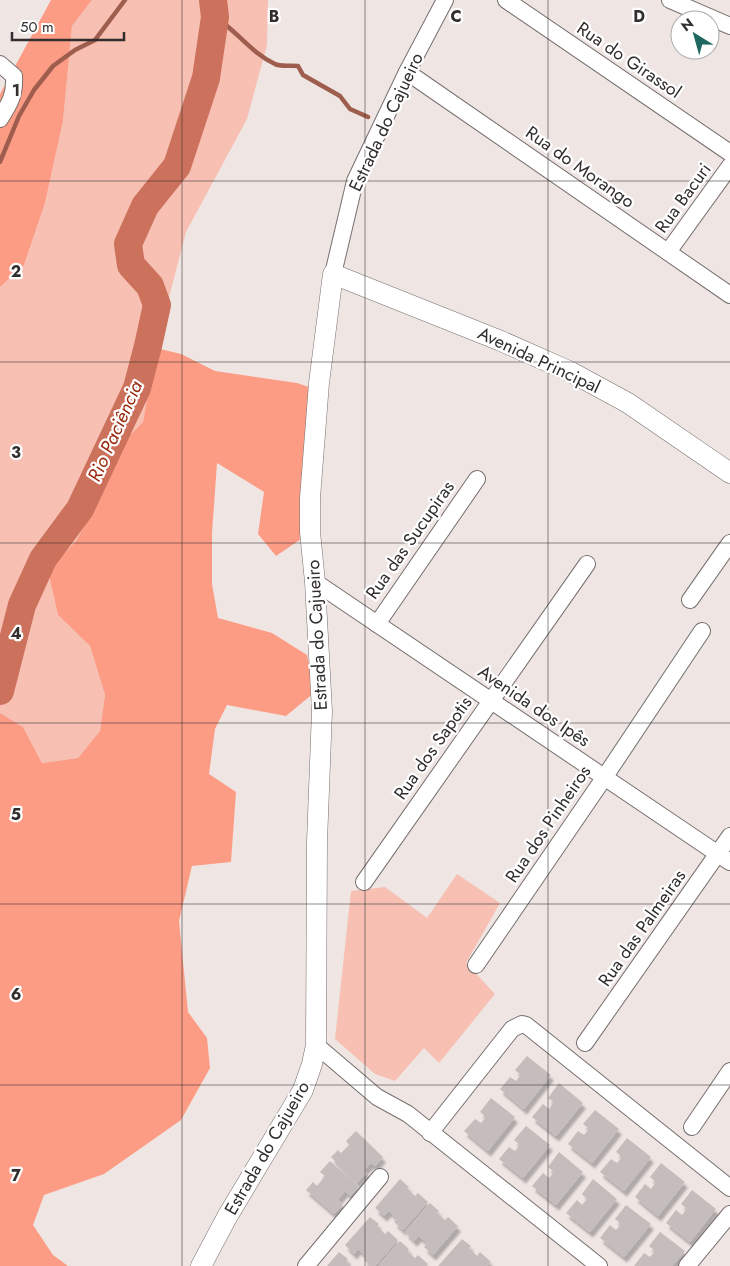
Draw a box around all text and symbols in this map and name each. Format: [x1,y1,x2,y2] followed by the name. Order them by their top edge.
[269,5,279,28] text: B
[450,5,462,28] text: C
[633,5,645,28] text: D
[12,10,125,42] scale bar
[670,10,720,60] north arrow
[677,13,698,36] text: N
[572,15,686,105] street label: Rua do Girassol
[20,16,54,38] text: 50 m
[342,48,430,196] street label: Estrada do Cajueiro
[12,79,20,102] text: 1
[520,120,640,214] street label: Rua do Morango
[649,158,717,238] street label: Rua Bacuri
[11,260,21,283] text: 2
[473,320,605,400] street label: Avenida Principal
[81,376,149,486] water label: Rio Paciência
[11,441,21,464] text: 3
[359,475,461,605] street label: Rua das Sucupiras
[300,559,334,711] street label: Estrada do Cajueiro
[10,622,22,645] text: 4
[473,659,595,753] street label: Avenida dos Ipês
[388,691,478,805] street label: Rua dos Sapotis
[499,760,597,888] street label: Rua dos Pinheiros
[11,803,21,826] text: 5
[592,864,692,992] street label: Rua das Palmeiras
[11,983,21,1006] text: 6
[218,1076,316,1220] street label: Estrada do Cajueiro
[11,1164,21,1187] text: 7

